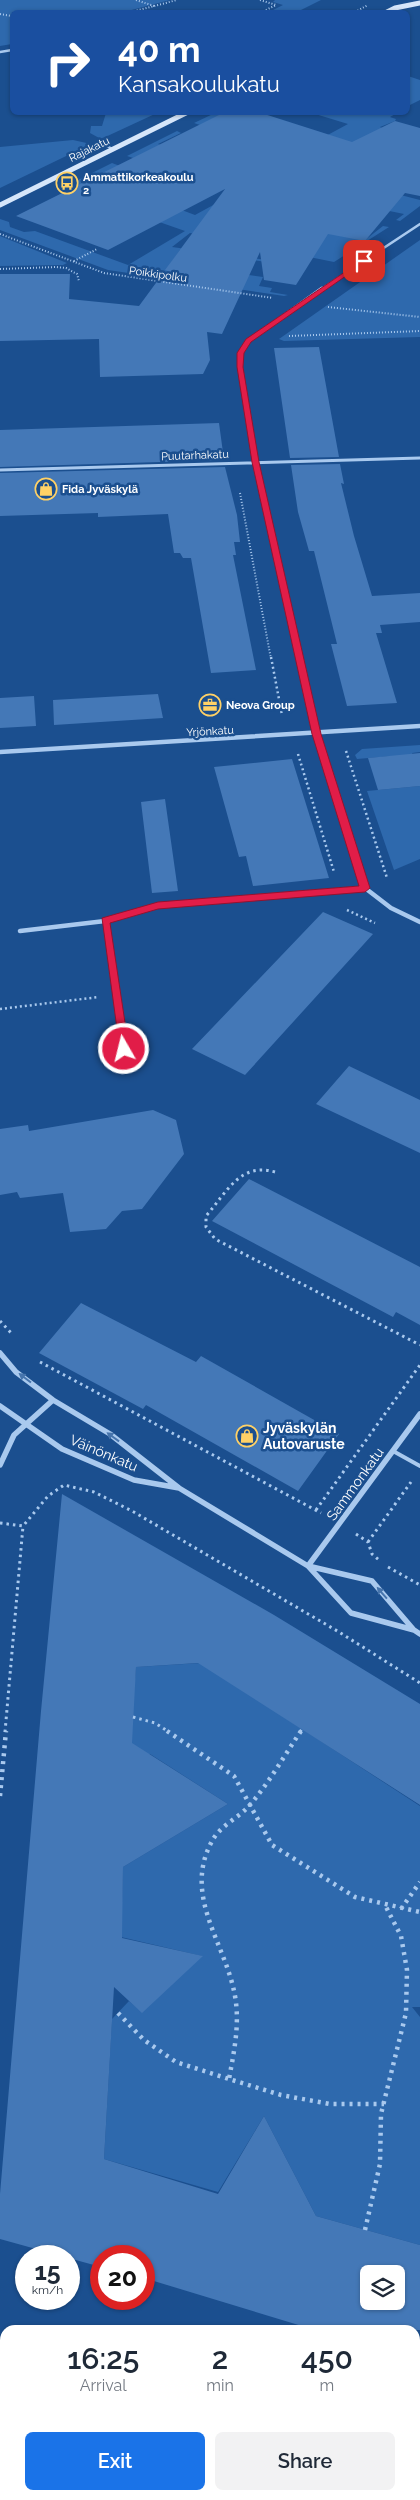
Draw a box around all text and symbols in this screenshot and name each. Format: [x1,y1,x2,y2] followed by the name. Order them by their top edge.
[118,29,200,70] text: 40 m
[35,30,100,95] icon: right
[118,71,280,97] text: Kansakoulukatu
[67,134,112,165] street label: Rajakatu
[55,171,79,195] bus stop icon: Ammattikorkeakoulu 2
[83,171,194,197] place label: Ammattikorkeakoulu 2
[343,240,385,282] pin
[350,247,378,275] icon: arrive
[128,264,188,285] street label: Poikkipolku
[161,448,229,463] street label: Puutarhakatu
[34,477,58,501] shop icon: Fida Jyväskylä
[62,483,138,496] place label: Fida Jyväskylä
[198,693,222,717] office icon: Neova Group
[226,699,295,712] place label: Neova Group
[186,724,234,739] street label: Yrjönkatu
[97,1022,149,1074] position arrow
[18,1373,31,1384] one-way arrow
[263,1420,345,1452] place label: Jyväskylän Autovaruste
[235,1424,259,1448] shop icon: Jyväskylän Autovaruste
[68,1432,140,1474] street label: Väinönkatu
[106,1432,120,1442] one-way arrow
[323,1444,387,1524] street label: Sammonkatu
[376,1588,388,1600] one-way arrow
[90,2245,155,2310] speed limit sign: 20
[34,2256,61,2286] text: 15
[360,2265,405,2310] map controls
[360,2265,405,2310] button: layers
[32,2283,63,2297] text: km/h
[67,2341,139,2376] text: 16:25
[212,2341,228,2376] text: 2
[301,2341,353,2376] text: 450
[80,2376,127,2395] text: Arrival
[206,2376,234,2395] text: min
[320,2376,334,2395] text: m
[25,2432,205,2490] button: Exit
[215,2432,395,2490] button: Share

